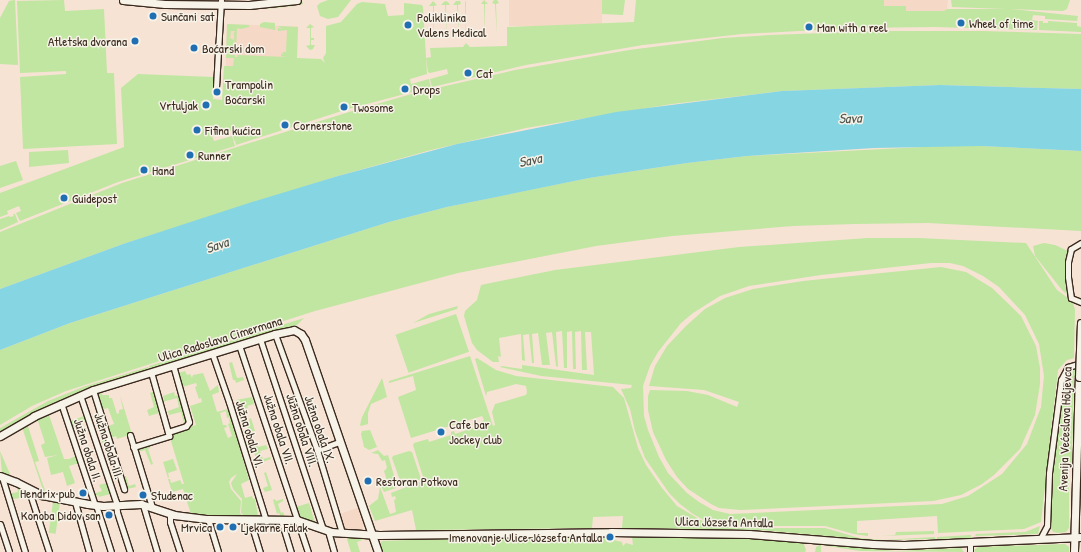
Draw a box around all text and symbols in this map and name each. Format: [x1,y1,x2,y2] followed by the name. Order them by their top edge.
[161,8,215,24] place label: Sunčani sat
[417,10,486,41] place label: Poliklinika Valens Medical
[148,11,158,21] marker: Sunčani sat
[969,15,1034,31] place label: Wheel of time
[956,18,966,28] marker: Wheel of time
[402,19,414,31] marker: Poliklinika Valens Medical
[817,19,887,35] place label: Man with a reel
[804,22,814,32] marker: Man with a reel
[48,33,127,49] place label: Atletska dvorana
[130,36,140,46] marker: Atletska dvorana
[202,40,264,56] place label: Boćarski dom
[189,43,199,53] marker: Boćarski dom
[476,65,493,81] place label: Cat
[463,68,473,78] marker: Cat
[225,77,273,108] place label: Trampolin Boćarski
[413,81,440,97] place label: Drops
[400,84,410,94] marker: Drops
[212,87,222,97] marker: Trampolin Boćarski
[159,97,198,113] place label: Vrtuljak
[352,99,394,115] place label: Twosome
[201,100,211,110] marker: Vrtuljak
[339,102,349,112] marker: Twosome
[838,109,862,127] water label: Sava
[293,117,352,133] place label: Cornerstone
[280,120,290,130] marker: Cornerstone
[205,122,261,138] place label: Fifina kućica
[192,125,202,135] marker: Fifina kućica
[198,147,231,163] place label: Runner
[517,149,543,171] water label: Sava
[185,150,195,160] marker: Runner
[152,162,174,178] place label: Hand
[139,165,149,175] marker: Hand
[72,190,117,206] place label: Guidepost
[59,193,69,203] marker: Guidepost
[203,233,231,257] water label: Sava
[156,313,284,365] street label: Ulica Radoslava Cimermana
[1055,366,1075,492] street label: Avenija Većeslava Holjevca
[283,391,321,469] street label: Južna obala VIII.
[260,392,298,466] street label: Južna obala VII.
[301,393,339,465] street label: Južna obala IX.
[232,398,268,470] street label: Južna obala VI.
[91,411,127,481] street label: Južna obala III.
[70,416,106,484] street label: Južna obala II.
[449,417,502,448] place label: Cafe bar Jockey club
[436,427,446,437] marker: Cafe bar Jockey club
[376,473,458,489] place label: Restoran Potkova
[363,476,373,486] marker: Restoran Potkova
[20,485,75,501] place label: Hendrix pub
[151,487,193,503] place label: Studenac
[78,488,88,498] marker: Hendrix pub
[138,490,148,500] marker: Studenac
[21,507,101,523] place label: Konoba Didov san
[104,510,114,520] marker: Konoba Didov san
[675,513,773,531] street label: Ulica Józsefa Antalla
[181,519,212,535] place label: Mrvica
[241,519,308,535] place label: Ljekarne Falak
[215,522,225,532] marker: Mrvica
[228,522,238,532] marker: Ljekarne Falak
[449,529,602,545] place label: Imenovanje Ulice Józsefa Antalla
[605,532,615,542] marker: Imenovanje Ulice Józsefa Antalla

